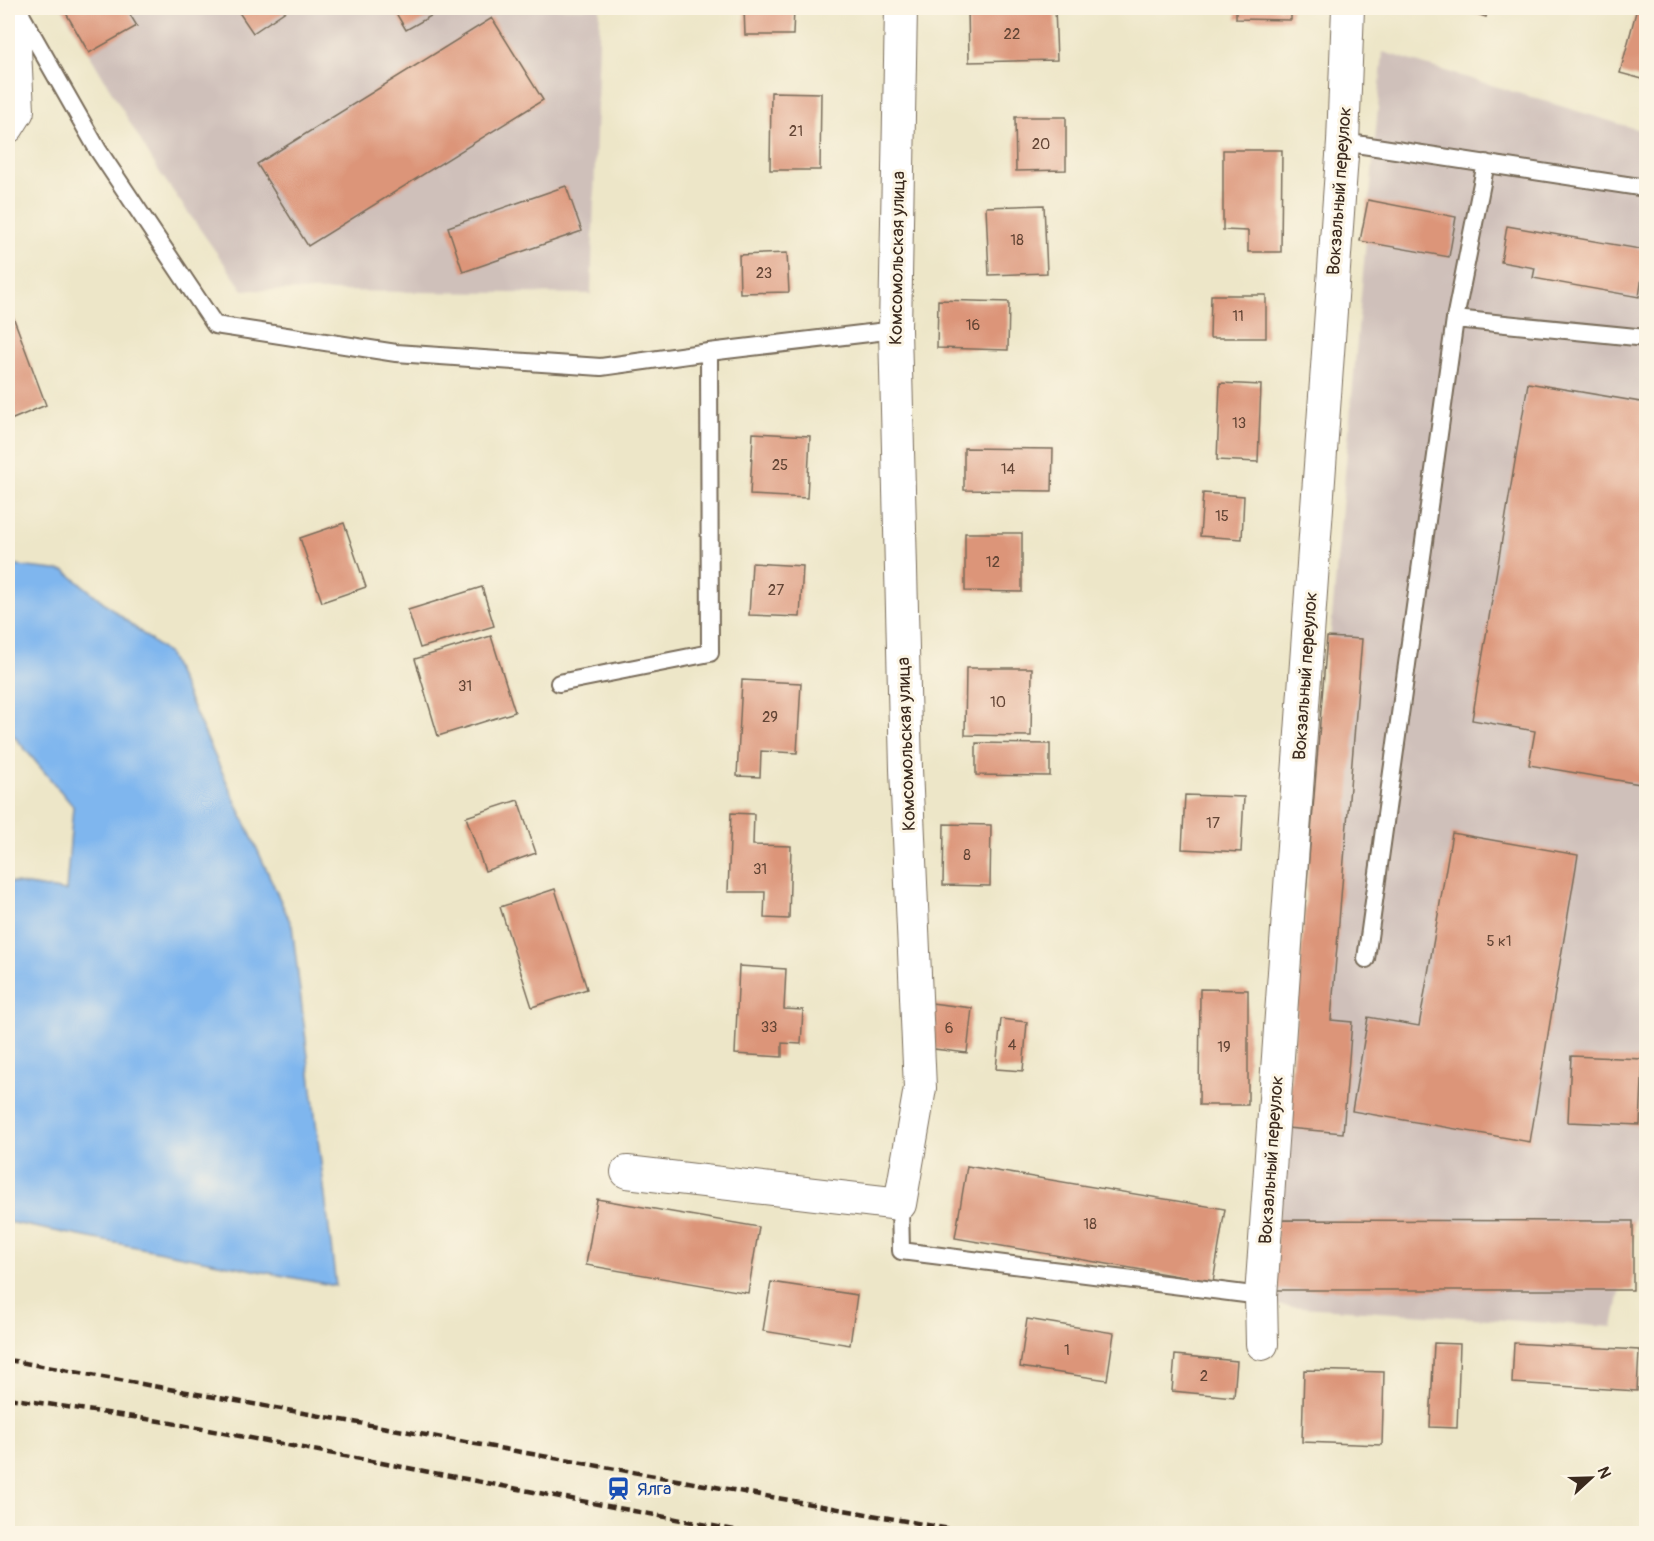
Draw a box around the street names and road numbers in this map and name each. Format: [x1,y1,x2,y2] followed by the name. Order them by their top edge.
[1322,106,1357,276] street label: Вокзальный переулок
[884,171,911,345] street label: Комсомольская улица
[1288,591,1323,761] street label: Вокзальный переулок
[892,657,921,831] street label: Комсомольская улица
[1254,1075,1289,1245] street label: Вокзальный переулок

